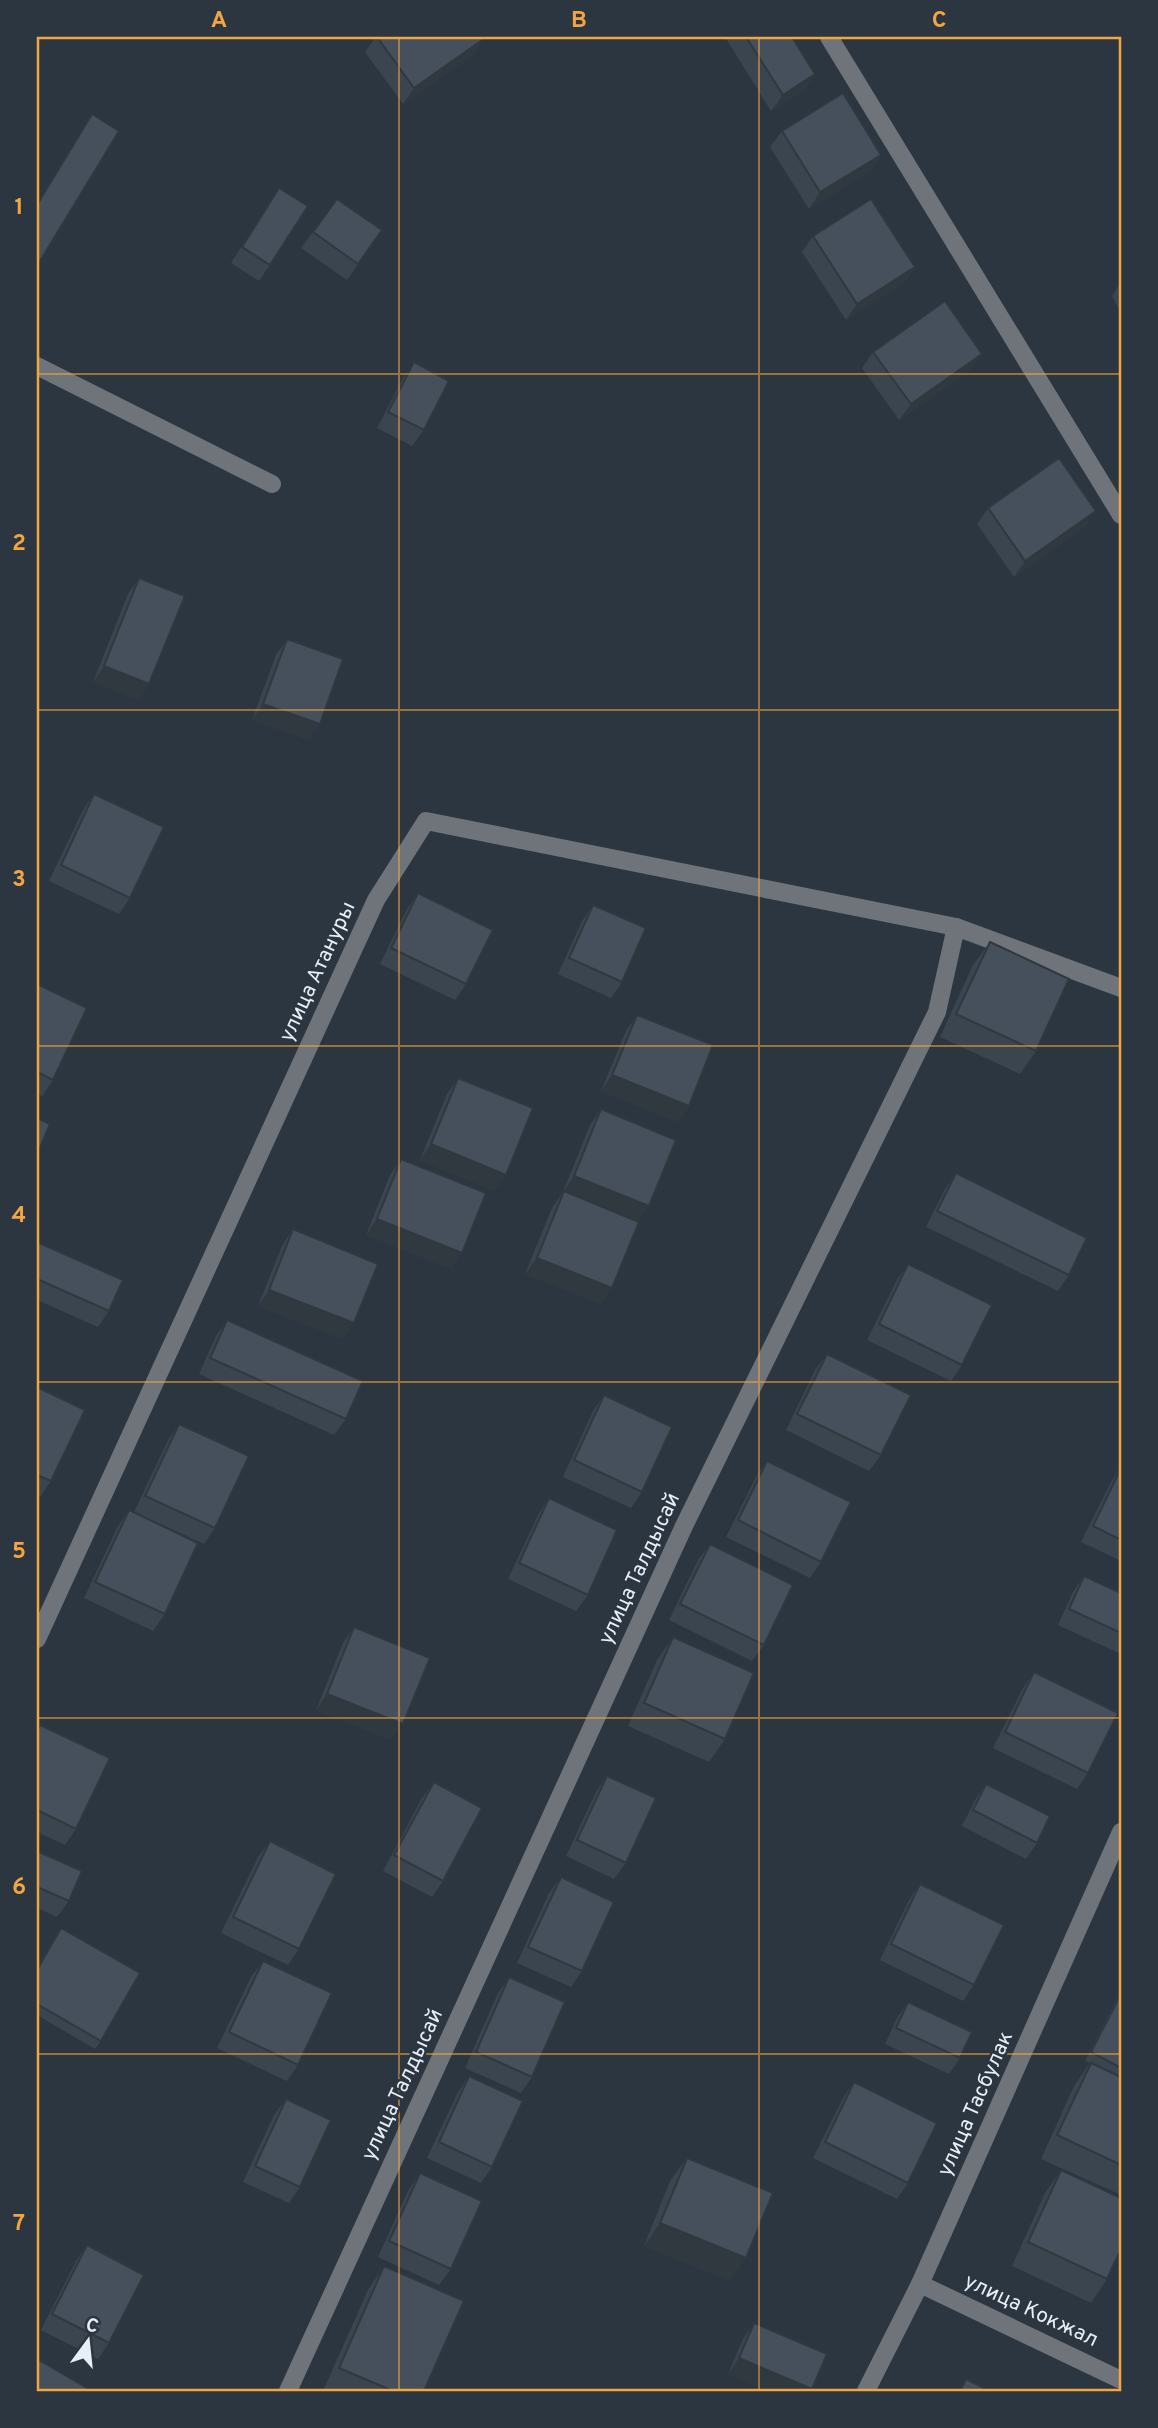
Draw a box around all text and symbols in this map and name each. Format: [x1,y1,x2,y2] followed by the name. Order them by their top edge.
[211,7,227,36] text: A
[571,7,587,36] text: B
[932,7,946,36] text: C
[14,194,24,223] text: 1
[12,530,26,559] text: 2
[12,866,26,895] text: 3
[274,898,362,1046] street label: улица Атануры
[12,1202,26,1231] text: 4
[593,1489,687,1649] street label: улица Талдысай
[12,1538,26,1567] text: 5
[12,1874,26,1903] text: 6
[356,2005,450,2165] street label: улица Талдысай
[932,2027,1020,2181] street label: улица Тасбулак
[13,2210,25,2239] text: 7
[960,2268,1102,2354] street label: улица Кокжал
[52,2306,122,2376] north arrow
[83,2313,101,2340] text: С

